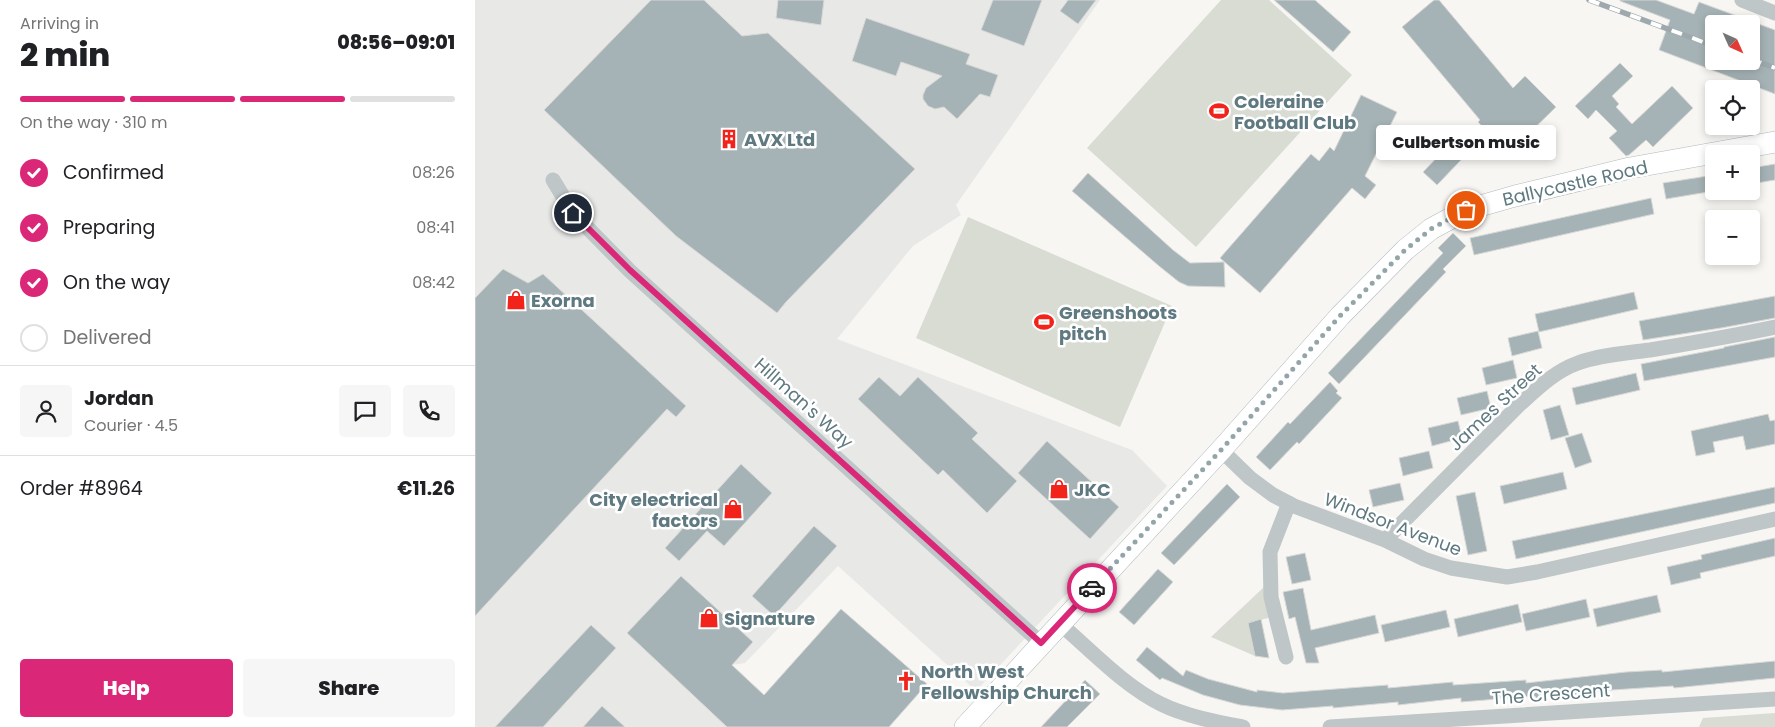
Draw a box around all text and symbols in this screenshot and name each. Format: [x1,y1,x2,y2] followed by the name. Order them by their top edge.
[20,12,99,35] text: Arriving in
[1705,15,1760,70] north arrow
[1705,15,1760,265] map controls
[337,29,455,56] text: 08:56–09:01
[20,32,110,77] text: 2 min
[1705,80,1760,135] button: locate
[1234,89,1356,135] place label: Coleraine Football Club
[1208,100,1230,122] sports icon: Coleraine Football Club
[20,111,168,134] text: On the way · 310 m
[1376,125,1556,160] callout: Culbertson music
[744,127,815,152] place label: AVX Ltd
[718,128,740,150] building icon: AVX Ltd
[1392,131,1540,154] text: Culbertson music
[1705,145,1760,200] button: +
[1500,154,1650,212] street label: Ballycastle Road
[20,159,48,187] icon: check
[63,159,164,186] text: Confirmed
[412,161,455,184] text: 08:26
[1445,189,1487,231] pin
[552,192,594,234] pin
[1452,196,1480,224] icon: bag
[559,199,587,227] icon: home
[1705,210,1760,265] button: −
[20,214,48,242] icon: check
[63,214,155,241] text: Preparing
[416,216,455,239] text: 08:41
[20,269,48,297] icon: check
[63,269,170,296] text: On the way
[412,271,455,294] text: 08:42
[531,288,595,313] place label: Exorna
[505,289,527,311] shop icon: Exorna
[1059,300,1177,346] place label: Greenshoots pitch
[1033,311,1055,333] sports icon: Greenshoots pitch
[63,324,152,351] text: Delivered
[749,352,859,454] street label: Hillman's Way
[1443,358,1547,456] street label: James Street
[20,385,72,437] button: person
[84,385,154,412] text: Jordan
[339,385,391,437] button: chat
[403,385,455,437] button: phone
[84,414,178,437] text: Courier · 4.5
[20,475,143,502] text: Order #8964
[397,475,455,502] text: €11.26
[1074,477,1111,502] place label: JKC
[1048,478,1070,500] shop icon: JKC
[1321,486,1465,562] street label: Windsor Avenue
[589,487,718,533] place label: City electrical factors
[722,498,744,520] shop icon: City electrical factors
[1067,563,1117,613] courier
[1078,574,1106,602] icon: car
[724,606,815,631] place label: Signature
[698,607,720,629] shop icon: Signature
[20,659,233,717] button: Help
[243,659,455,717] button: Share
[921,659,1092,705] place label: North West Fellowship Church
[895,670,917,692] church icon: North West Fellowship Church
[1491,677,1611,711] street label: The Crescent

